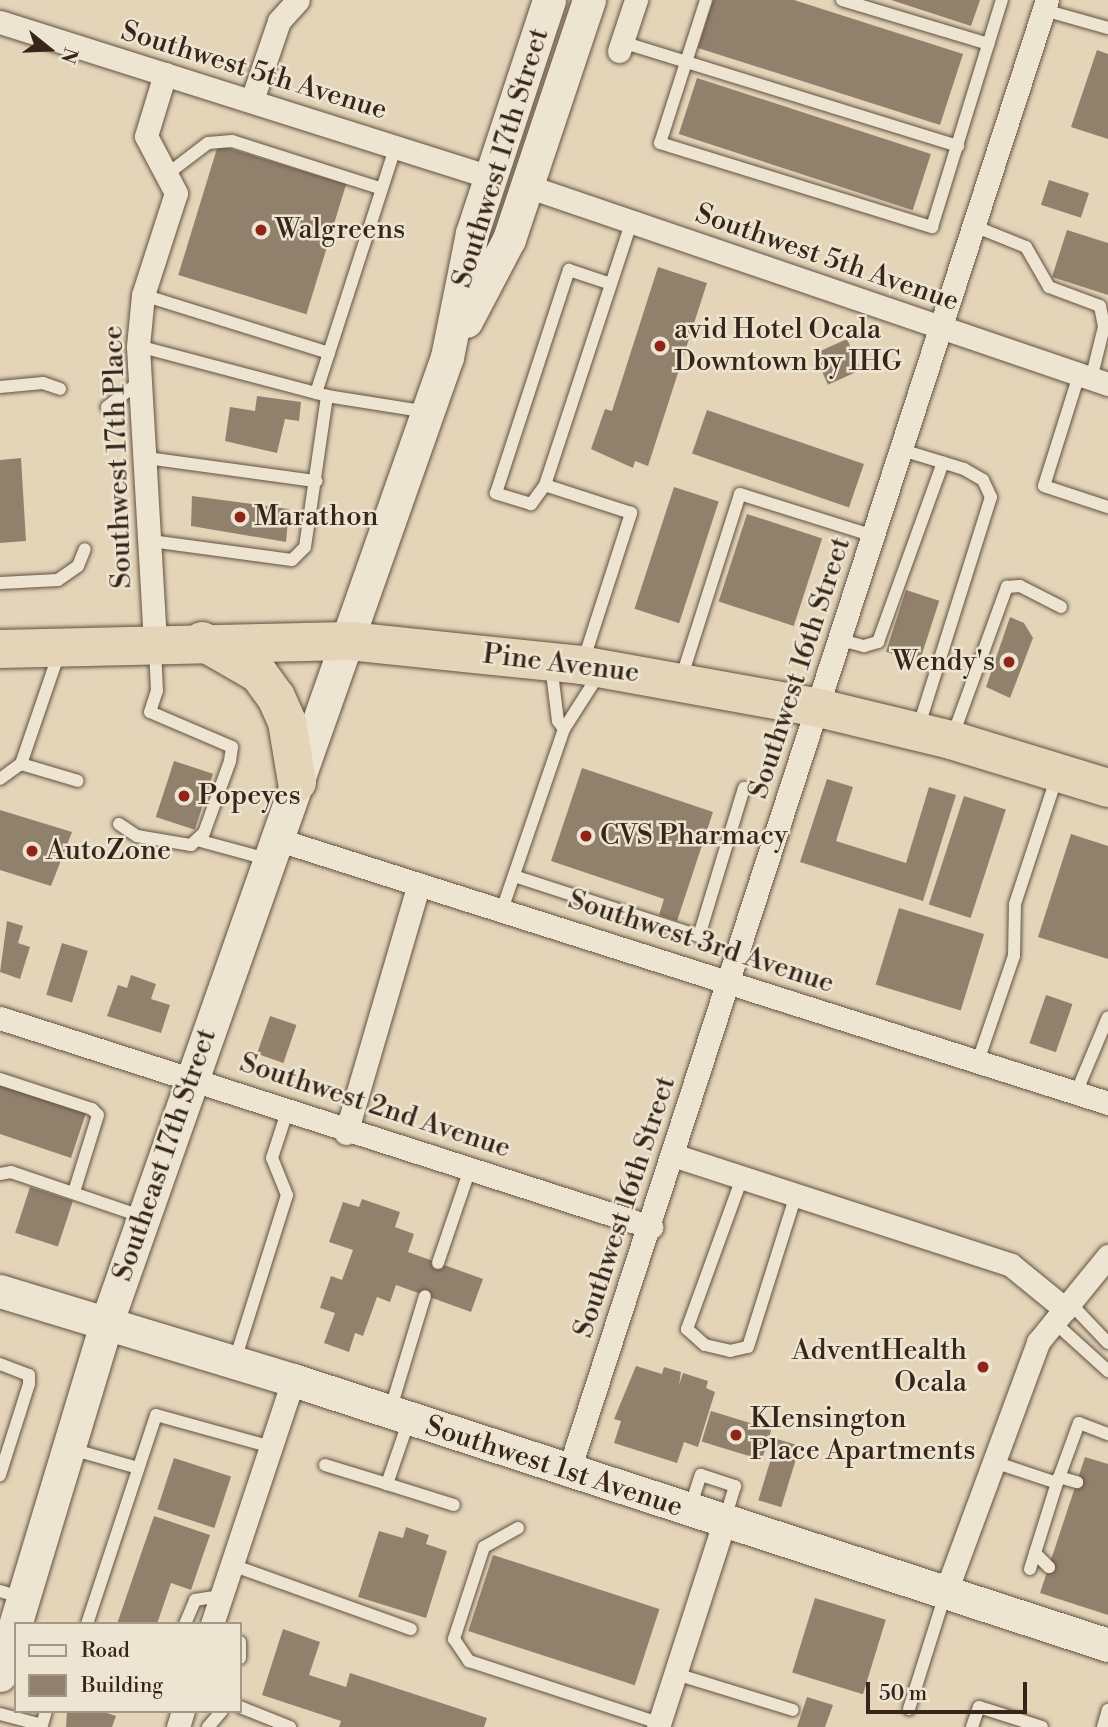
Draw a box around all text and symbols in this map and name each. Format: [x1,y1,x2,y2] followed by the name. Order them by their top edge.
[14,14,84,84] north arrow
[117,15,391,127] street label: Southwest 5th Avenue
[446,24,556,292] street label: Southwest 17th Street
[55,45,83,66] text: N
[691,197,963,319] street label: Southwest 5th Avenue
[275,213,405,247] place label: Walgreens
[253,222,269,238] marker: Walgreens
[674,313,902,379] place label: avid Hotel Ocala Downtown by IHG
[97,325,139,589] street label: Southwest 17th Place
[652,338,668,354] marker: avid Hotel Ocala Downtown by IHG
[254,500,378,534] place label: Marathon
[232,509,248,525] marker: Marathon
[742,533,858,803] street label: Southwest 16th Street
[481,638,641,690] street label: Pine Avenue
[892,645,995,679] place label: Wendy's
[1001,654,1017,670] marker: Wendy's
[198,779,301,813] place label: Popeyes
[176,788,192,804] marker: Popeyes
[600,819,788,853] place label: CVS Pharmacy
[578,828,594,844] marker: CVS Pharmacy
[46,834,171,868] place label: AutoZone
[24,843,40,859] marker: AutoZone
[564,883,838,1001] street label: Southwest 3rd Avenue
[106,1024,224,1286] street label: Southeast 17th Street
[235,1046,515,1166] street label: Southwest 2nd Avenue
[567,1072,683,1342] street label: Southwest 16th Street
[792,1334,967,1400] place label: AdventHealth Ocala
[973,1357,993,1377] marker: AdventHealth Ocala
[750,1402,976,1468] place label: KIensington Place Apartments
[421,1410,687,1524] street label: Southwest 1st Avenue
[728,1427,744,1443] marker: KIensington Place Apartments
[14,1622,242,1713] legend
[81,1638,130,1664] text: Road
[870,1668,1031,1712] scale bar
[81,1673,163,1699] text: Building
[879,1681,927,1707] text: 50 m

